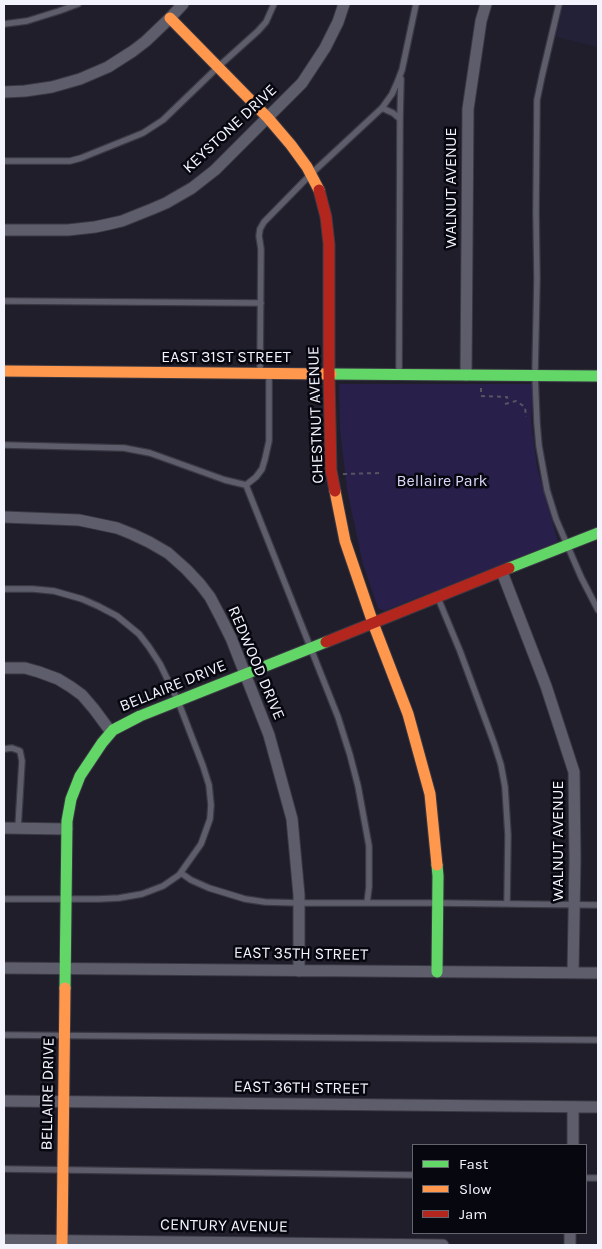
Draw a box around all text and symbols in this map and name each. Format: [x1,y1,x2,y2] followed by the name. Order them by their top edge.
[179,81,281,177] street label: KEYSTONE DRIVE
[441,128,461,248] street label: WALNUT AVENUE
[304,346,328,484] street label: CHESTNUT AVENUE
[161,347,291,367] street label: EAST 31ST STREET
[397,471,487,491] park label: Bellaire Park
[223,603,289,723] street label: REDWOOD DRIVE
[117,656,229,716] street label: BELLAIRE DRIVE
[548,781,568,901] street label: WALNUT AVENUE
[234,943,368,965] street label: EAST 35TH STREET
[37,1037,59,1151] street label: BELLAIRE DRIVE
[234,1077,368,1099] street label: EAST 36TH STREET
[412,1144,587,1234] legend
[459,1155,488,1173] text: Fast
[459,1180,491,1198] text: Slow
[459,1205,487,1223] text: Jam
[160,1215,288,1237] street label: CENTURY AVENUE

